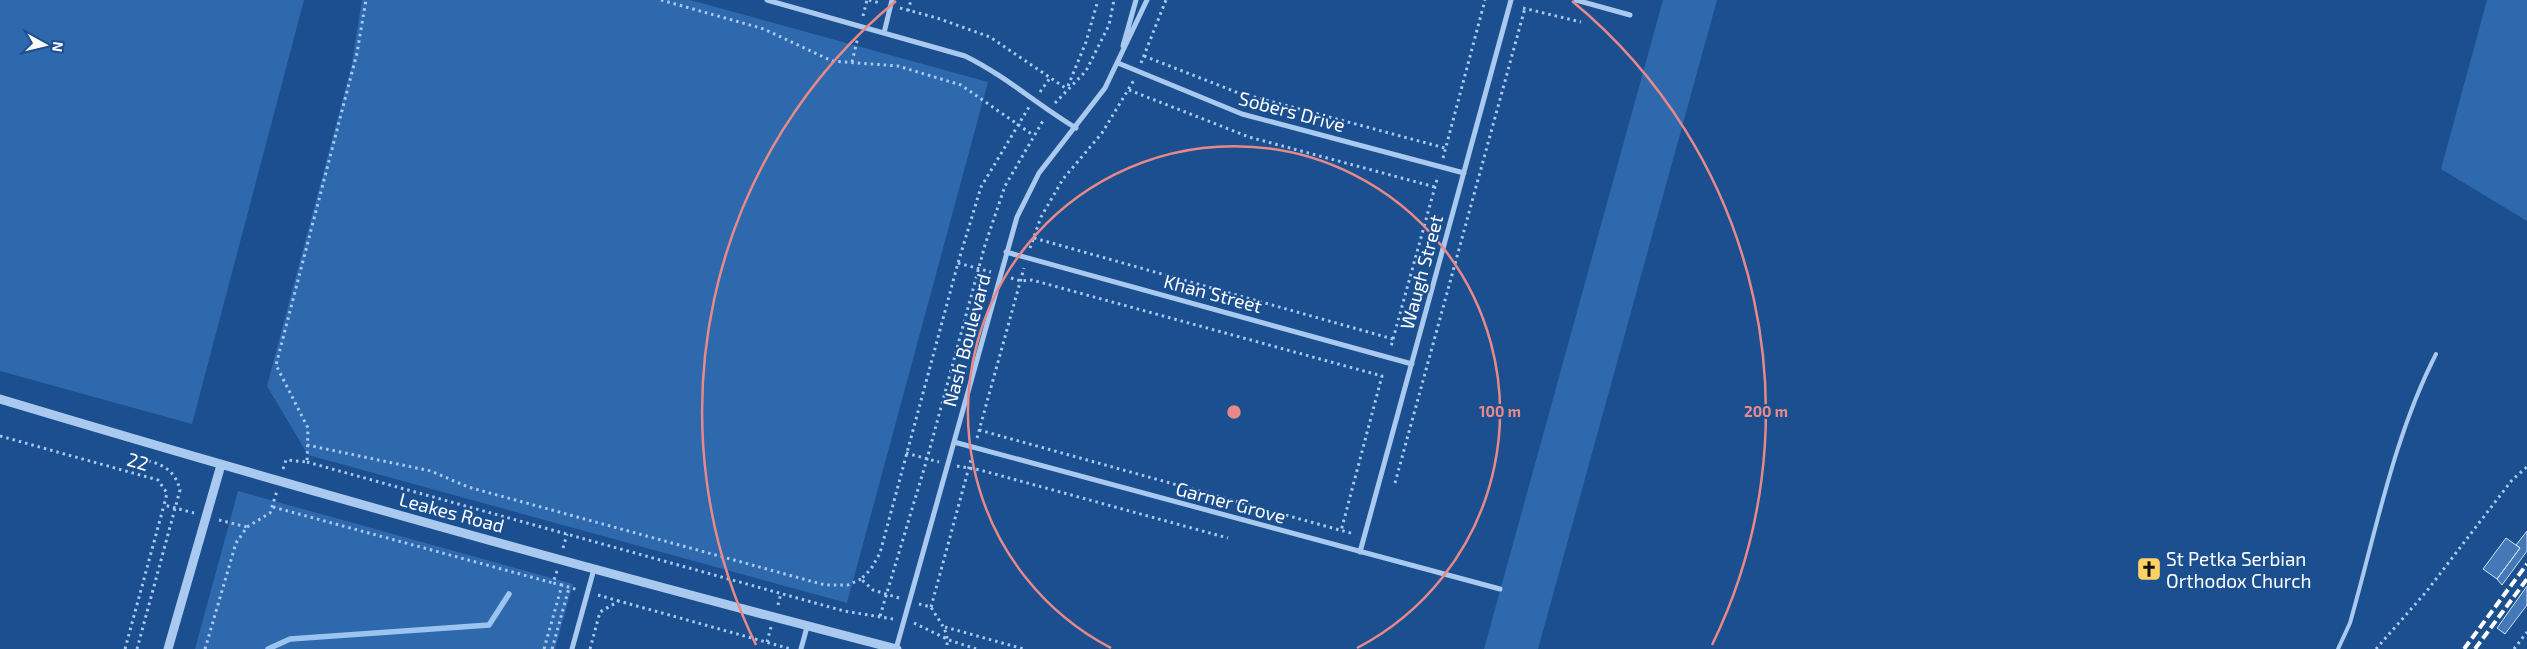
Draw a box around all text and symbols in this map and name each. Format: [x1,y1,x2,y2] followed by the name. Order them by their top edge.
[20,20,70,70] north arrow
[49,41,67,53] text: N
[1236,86,1348,136] street label: Sobers Drive
[1395,212,1447,332] street label: Waugh Street
[1161,269,1265,317] street label: Khan Street
[937,271,995,409] street label: Nash Boulevard
[1479,402,1521,420] text: 100 m
[1744,402,1788,420] text: 200 m
[1225,403,1243,421] centre of rings
[125,447,151,475] street label: 22
[1174,476,1288,528] street label: Garner Grove
[397,487,507,537] street label: Leakes Road
[2166,547,2312,592] place label: St Petka Serbian Orthodox Church
[2136,556,2162,582] church icon: St Petka Serbian Orthodox Church

